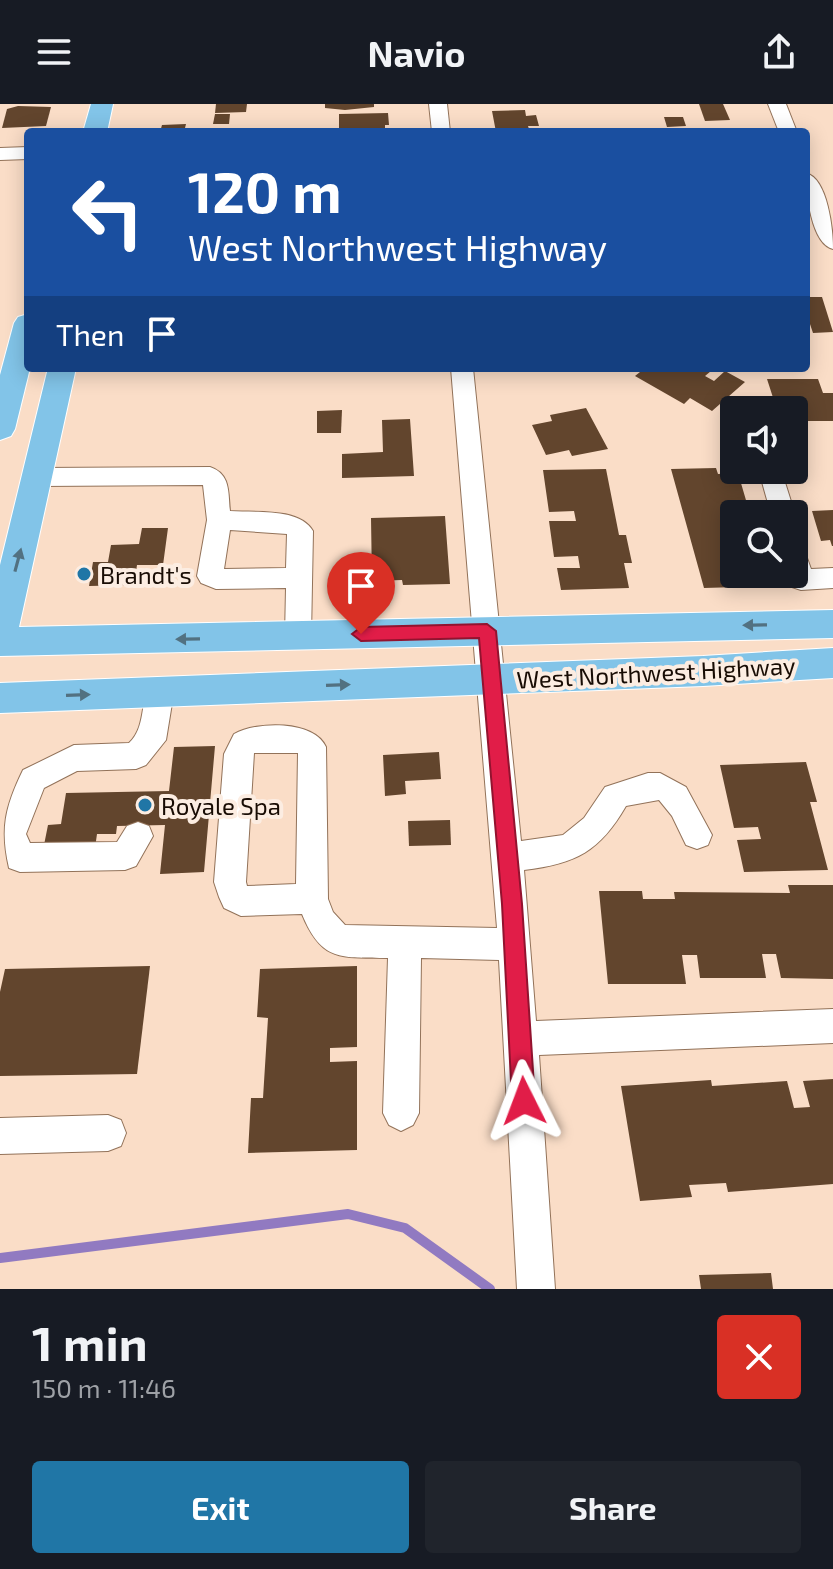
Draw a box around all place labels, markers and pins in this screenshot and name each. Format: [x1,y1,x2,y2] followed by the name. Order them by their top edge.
[327,552,395,634] pin
[100,560,192,589] place label: Brandt's
[75,565,93,583] marker: Brandt's
[161,791,281,820] place label: Royale Spa
[136,796,154,814] marker: Royale Spa

